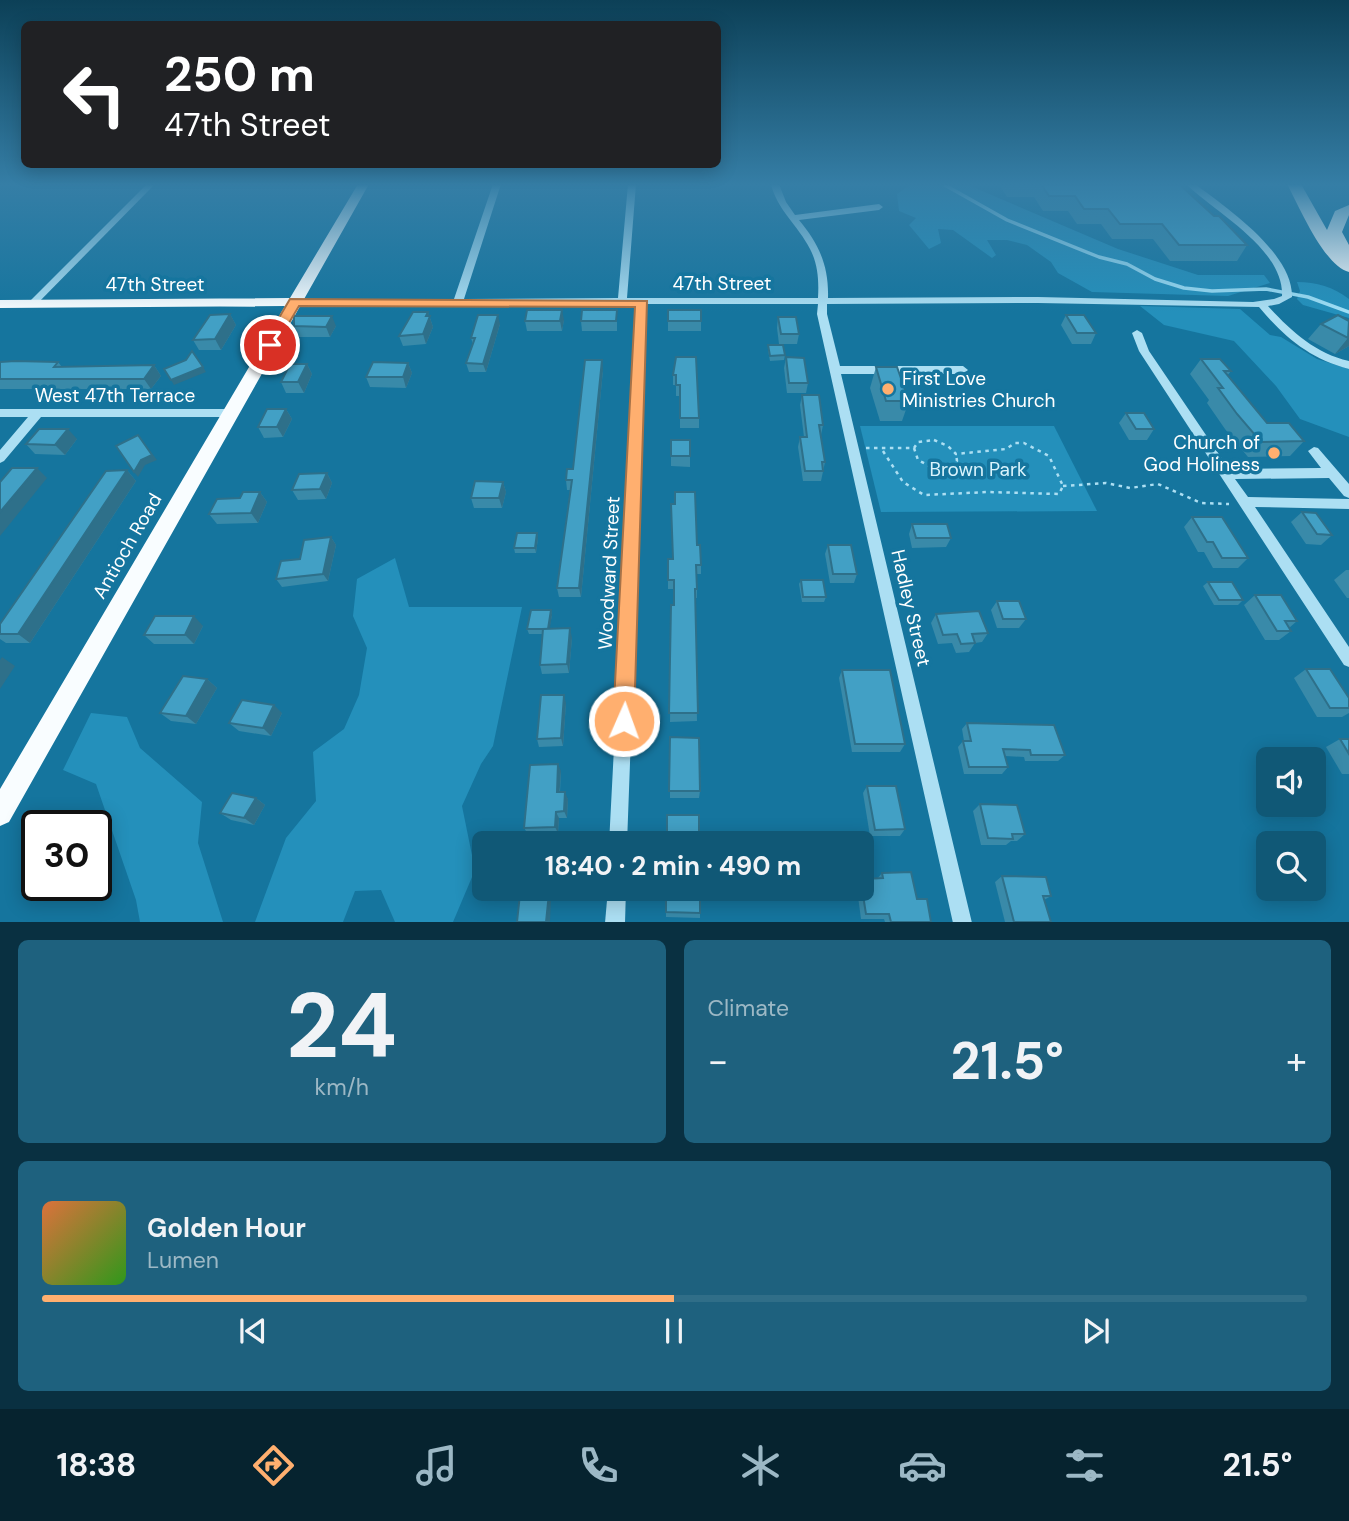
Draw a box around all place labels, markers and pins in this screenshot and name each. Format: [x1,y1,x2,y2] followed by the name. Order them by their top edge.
[240,315,300,375] pin
[902,366,1055,413] place label: First Love Ministries Church
[880,381,896,397] marker: First Love Ministries Church
[1144,430,1260,477] place label: Church of God Holiness
[1266,445,1282,461] marker: Church of God Holiness

